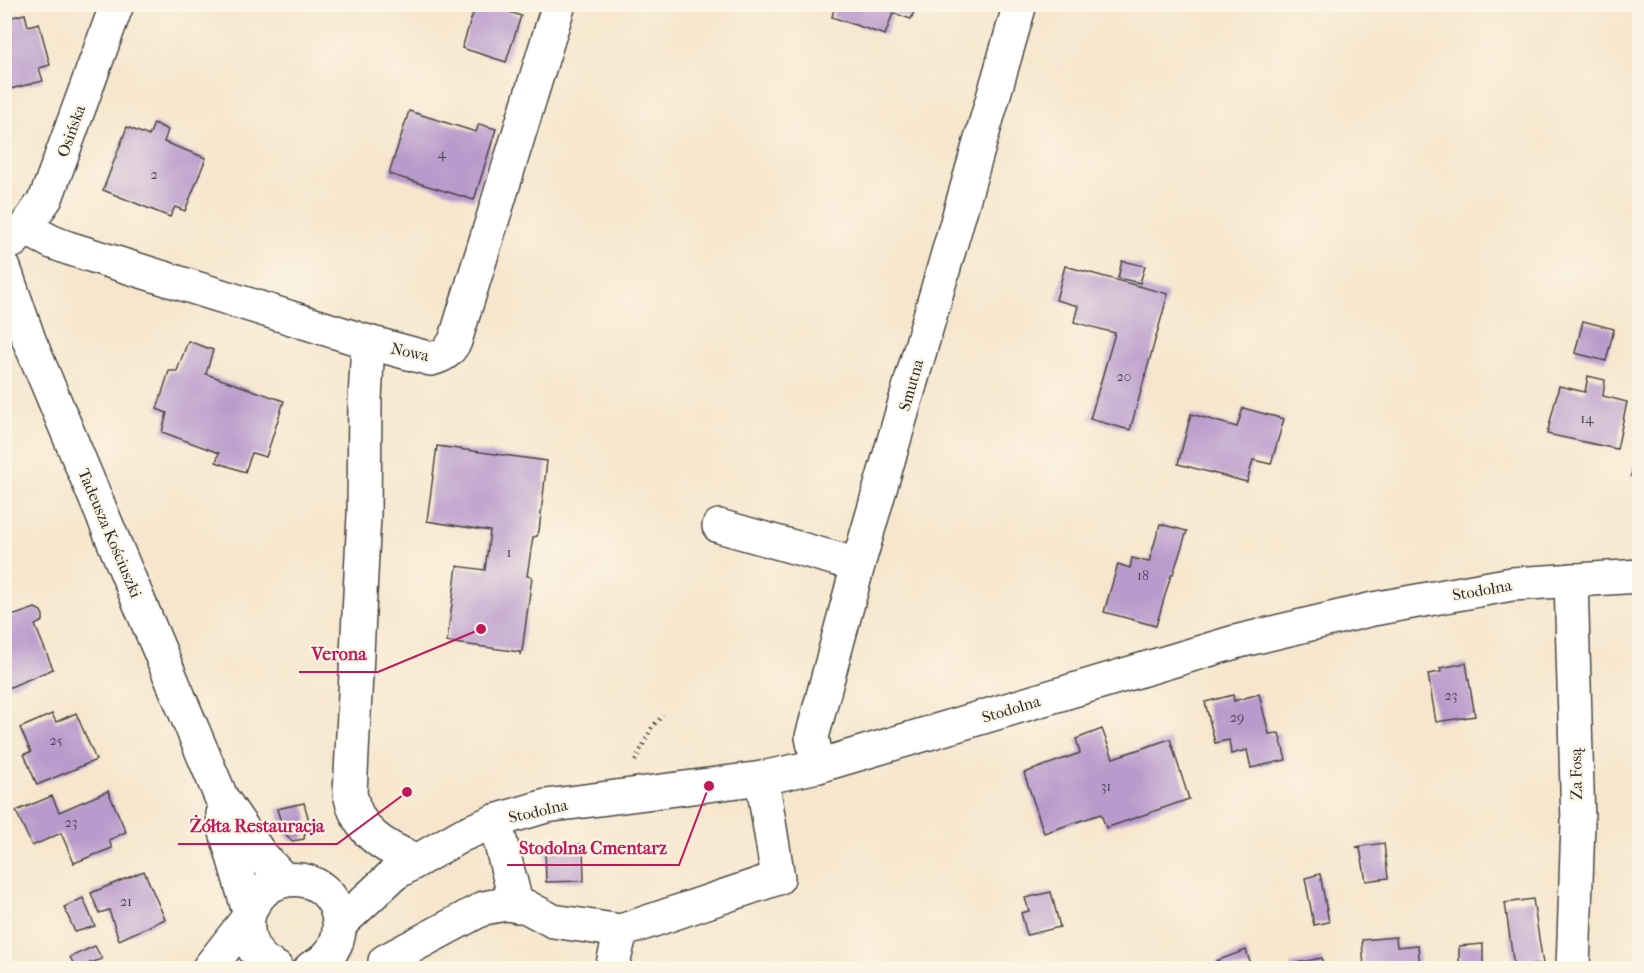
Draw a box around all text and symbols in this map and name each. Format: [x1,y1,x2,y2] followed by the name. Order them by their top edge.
[53,102,89,160] street label: Osińska
[438,145,447,162] house number: 4
[150,166,158,183] house number: 2
[389,339,432,365] street label: Nowa
[895,356,928,413] street label: Smutna
[1117,368,1131,385] house number: 20
[1580,410,1594,427] house number: 14
[74,466,146,601] street label: Tadeusza Kościuszki
[507,544,512,561] house number: 1
[1137,567,1149,584] house number: 18
[1451,575,1514,605] street label: Stodolna
[299,636,378,672] callout: Verona
[311,644,367,665] text: Verona
[1445,687,1457,704] house number: 23
[980,691,1043,727] street label: Stodolna
[1230,709,1244,726] house number: 29
[49,732,63,749] house number: 25
[1566,747,1586,800] street label: Za Fosą
[1101,778,1111,795] house number: 31
[507,795,570,827] street label: Stodolna
[178,808,337,844] callout: Żółta Restauracja
[65,814,77,831] house number: 23
[190,814,325,837] text: Żółta Restauracja
[507,829,679,865] callout: Stodolna Cmentarz
[519,838,667,859] text: Stodolna Cmentarz
[120,893,132,910] house number: 21

